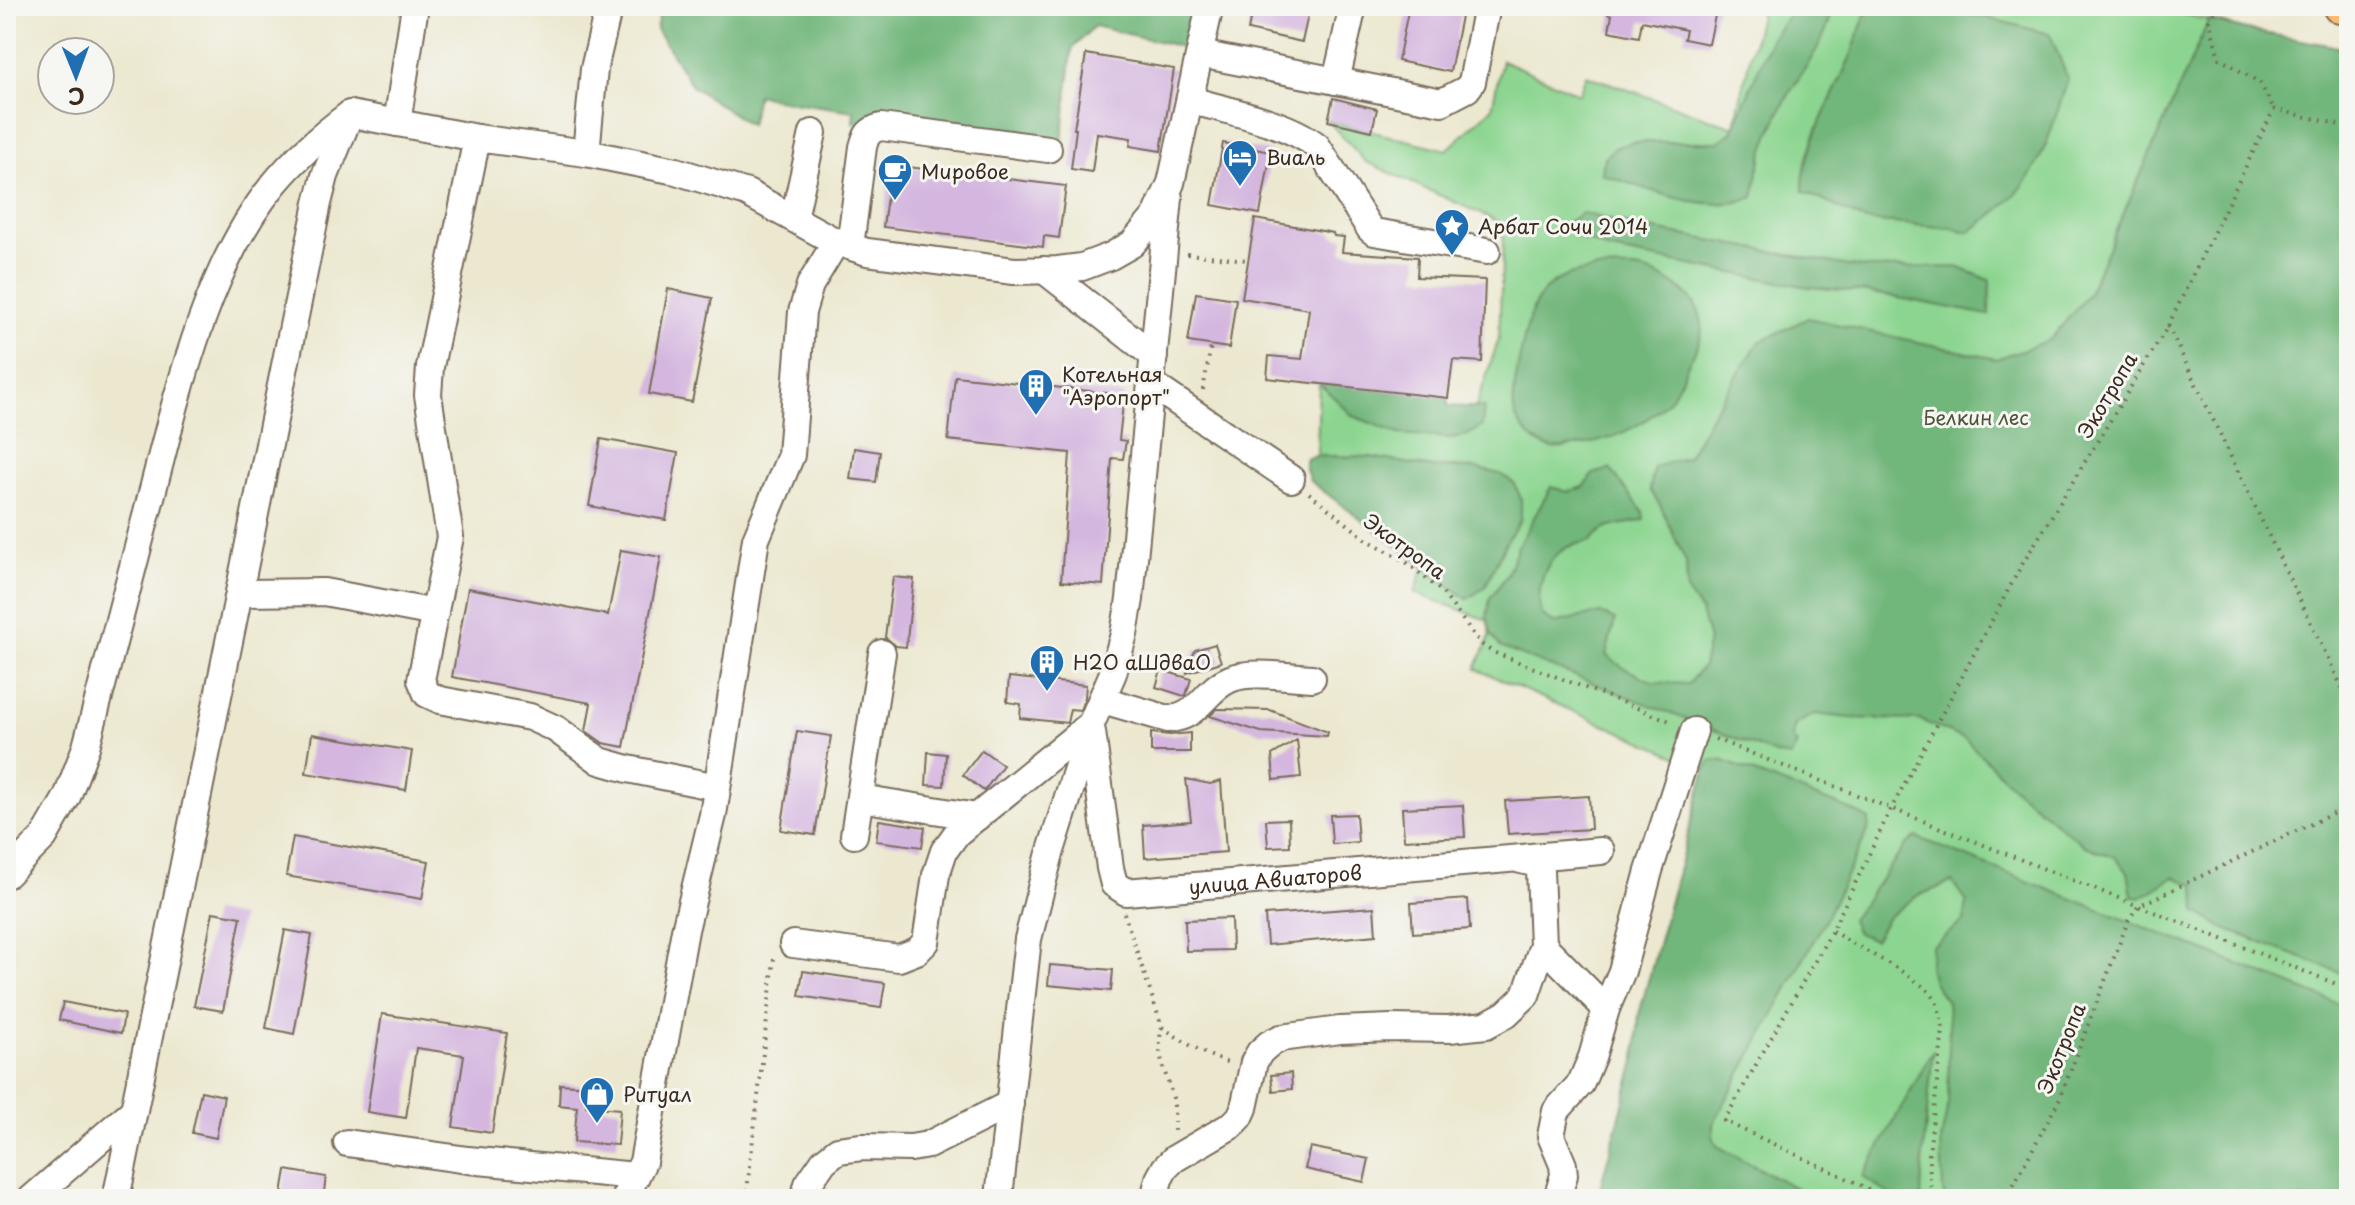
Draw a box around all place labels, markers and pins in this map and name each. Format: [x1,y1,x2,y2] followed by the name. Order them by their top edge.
[1221,138,1259,188] hotel icon: Виаль
[1266,142,1325,172] place label: Виаль
[876,152,914,202] cafe icon: Мировое
[921,156,1009,186] place label: Мировое
[1433,207,1471,257] place icon: Арбат Сочи 2014
[1478,211,1648,241] place label: Арбат Сочи 2014
[1062,359,1170,412] place label: Котельная "Аэропорт"
[1017,367,1055,417] building icon: Котельная "Аэропорт"
[1028,643,1066,693] building icon: H2O аШдваО
[1073,647,1211,677] place label: H2O аШдваО
[578,1075,616,1125] shop icon: Ритуал
[623,1079,692,1109] place label: Ритуал

